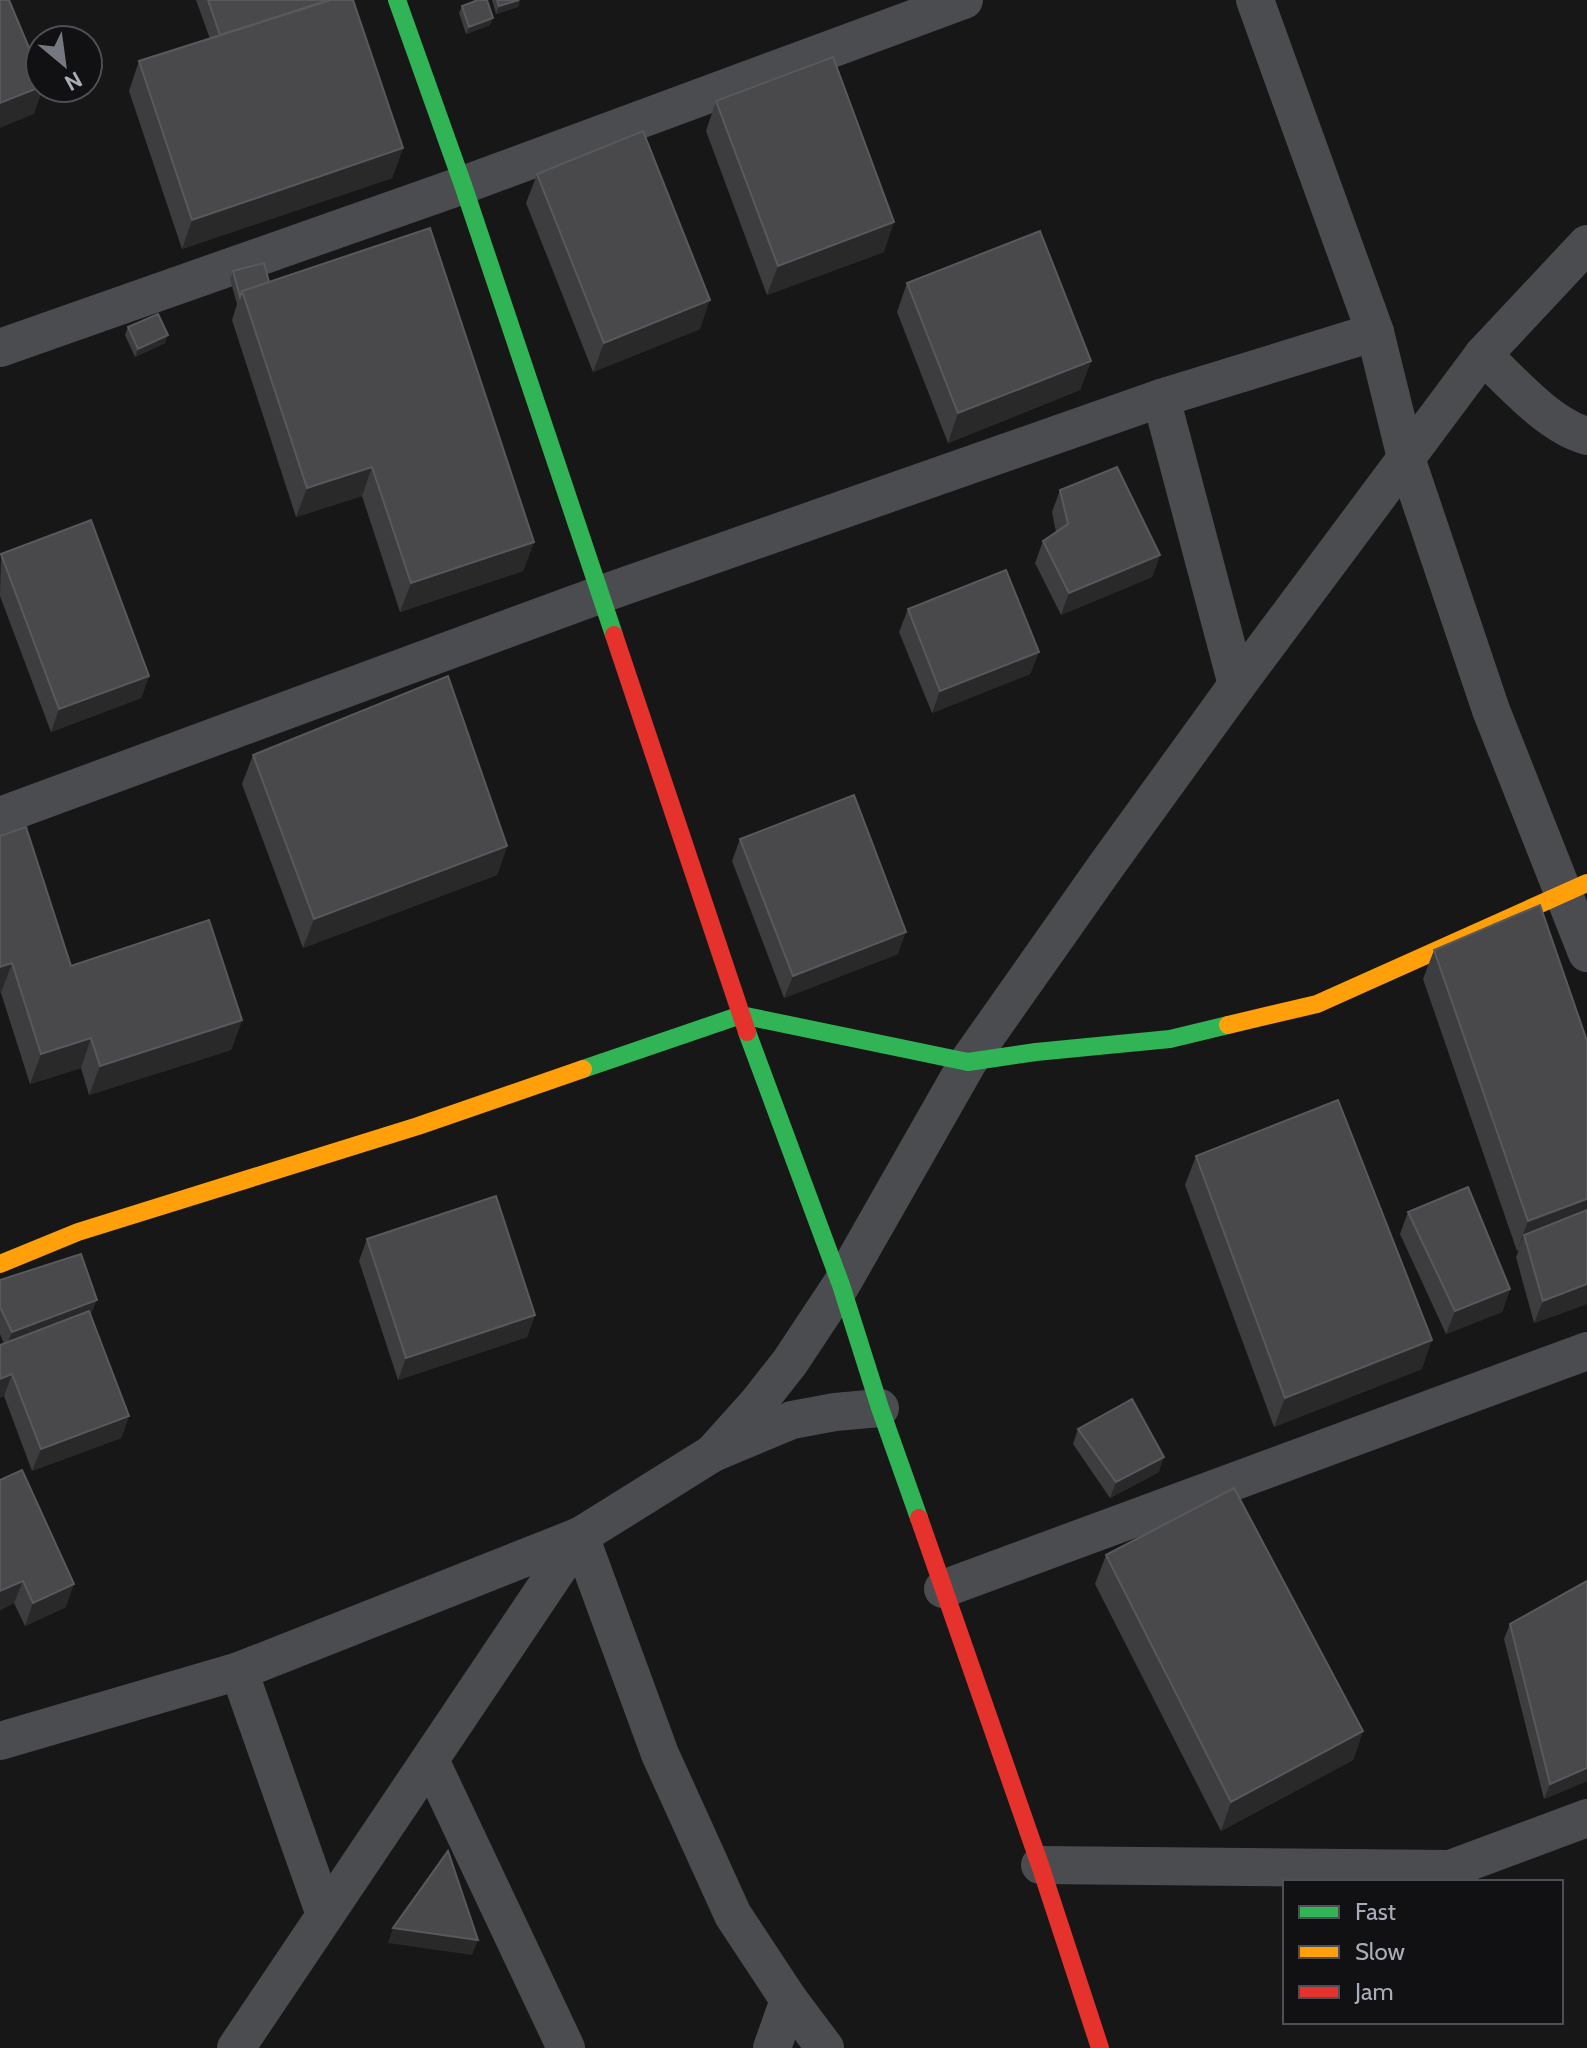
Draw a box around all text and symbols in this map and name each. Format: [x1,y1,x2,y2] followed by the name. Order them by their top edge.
[24,24,104,104] north arrow
[60,65,87,97] text: N
[1283,1880,1563,2024] legend
[1355,1897,1396,1926] text: Fast
[1355,1937,1405,1966] text: Slow
[1354,1977,1393,2006] text: Jam

